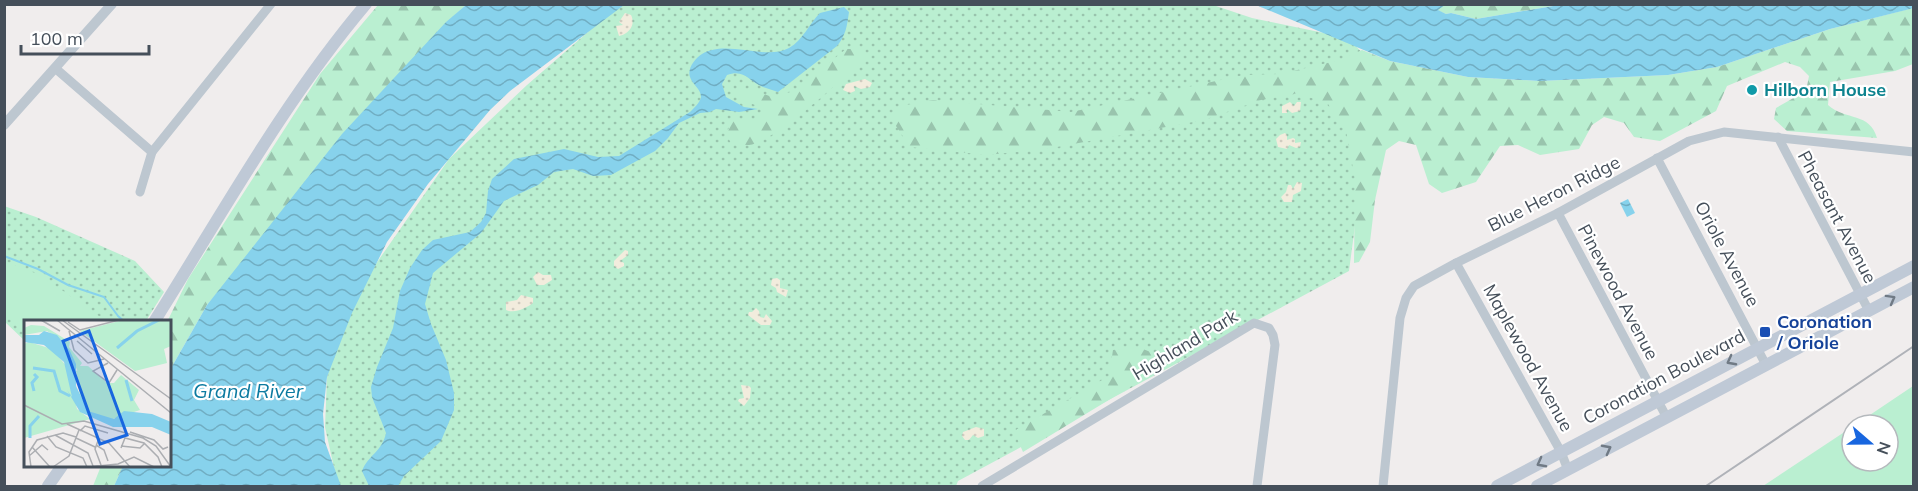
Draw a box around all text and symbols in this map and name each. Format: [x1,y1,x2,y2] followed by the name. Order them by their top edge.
[21,18,148,56] scale bar
[30,27,83,50] text: 100 m
[1764,78,1886,101] place label: Hilborn House
[1745,83,1759,97] marker: Hilborn House
[1793,147,1882,287] street label: Pheasant Avenue
[1484,150,1624,237] street label: Blue Heron Ridge
[1690,197,1765,311] street label: Oriole Avenue
[1573,220,1664,364] street label: Pinewood Avenue
[1478,280,1579,436] street label: Maplewood Avenue
[1885,295,1895,306] one-way arrow
[1128,304,1242,385] street label: Highland Park
[1776,310,1872,354] place label: Coronation / Oriole
[24,320,171,467] inset map
[1579,324,1749,429] street label: Coronation Boulevard
[1758,325,1772,339] marker: Coronation / Oriole
[1727,354,1738,365] one-way arrow
[193,378,304,403] water label: Grand River
[1840,413,1900,473] north arrow
[1873,439,1896,457] text: N
[1601,445,1611,456] one-way arrow
[1537,456,1547,467] one-way arrow

